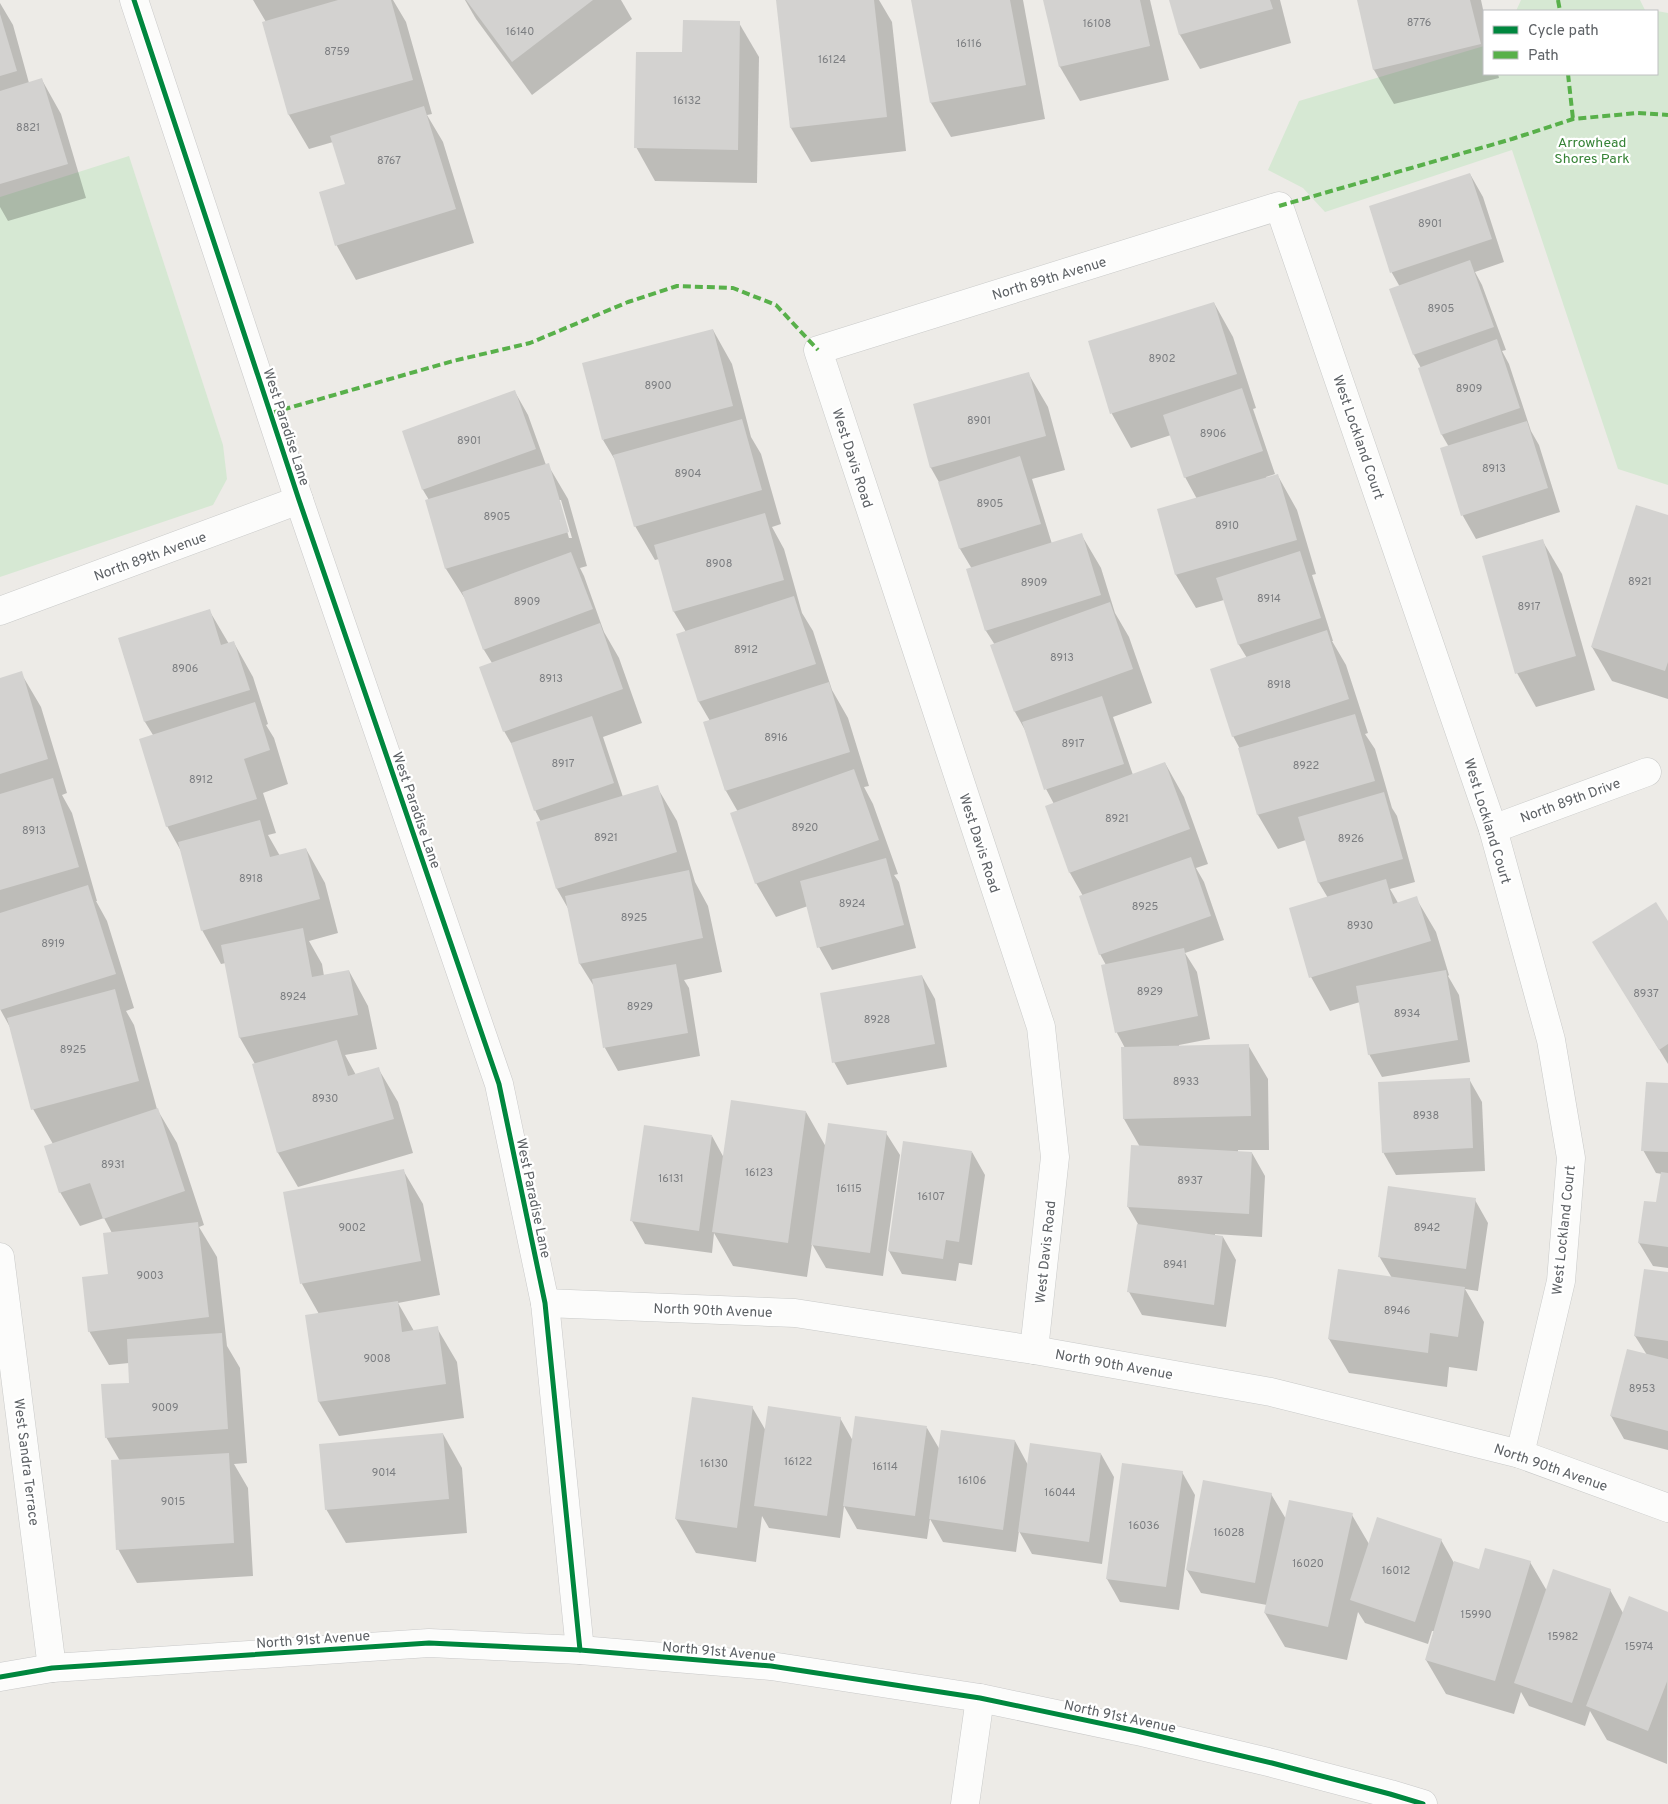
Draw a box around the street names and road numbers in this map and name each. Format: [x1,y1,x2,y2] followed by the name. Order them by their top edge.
[990,254,1109,305] street label: North 89th Avenue
[259,367,313,488] street label: West Paradise Lane
[1328,373,1387,502] street label: West Lockland Court
[827,407,876,510] street label: West Davis Road
[92,529,209,586] street label: North 89th Avenue
[388,750,444,871] street label: West Paradise Lane
[1459,757,1514,886] street label: West Lockland Court
[1518,775,1623,827] street label: North 89th Drive
[954,792,1003,895] street label: West Davis Road
[511,1137,554,1260] street label: West Paradise Lane
[1549,1164,1580,1296] street label: West Lockland Court
[1033,1200,1060,1305] street label: West Davis Road
[653,1301,773,1322] street label: North 90th Avenue
[1054,1347,1174,1384] street label: North 90th Avenue
[9,1397,42,1527] street label: West Sandra Terrace
[1491,1441,1610,1496] street label: North 90th Avenue
[256,1628,371,1653] street label: North 91st Avenue
[661,1639,776,1666] street label: North 91st Avenue
[1062,1697,1177,1738] street label: North 91st Avenue

